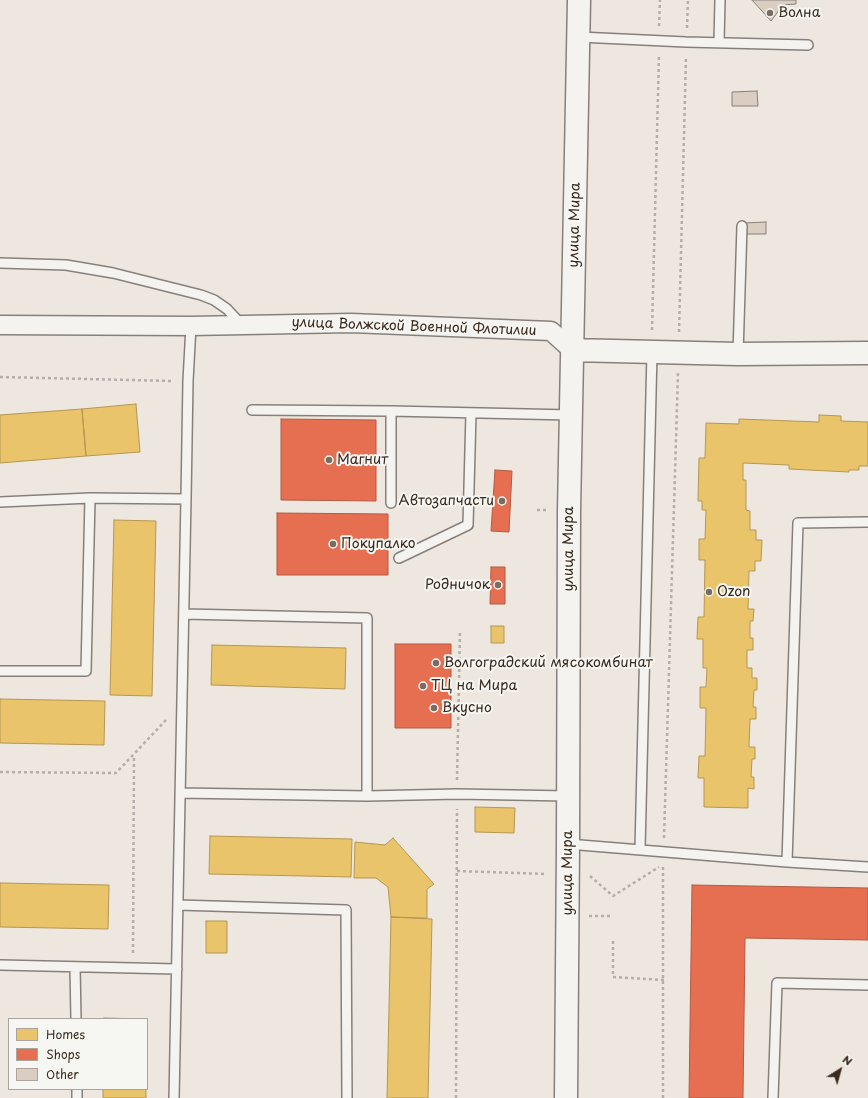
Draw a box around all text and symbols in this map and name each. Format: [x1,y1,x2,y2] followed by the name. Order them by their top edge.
[778,5,820,21] place label: Волна
[765,8,775,18] marker: Волна
[566,182,584,268] street label: улица Мира
[291,314,537,340] street label: улица Волжской Военной Флотилии
[337,452,388,468] place label: Магнит
[324,455,334,465] marker: Магнит
[399,493,494,509] place label: Автозапчасти
[497,496,507,506] marker: Автозапчасти
[561,506,577,592] street label: улица Мира
[341,536,416,552] place label: Покупалко
[328,539,338,549] marker: Покупалко
[425,577,490,593] place label: Родничок
[493,580,503,590] marker: Родничок
[717,584,750,600] place label: Ozon
[704,587,714,597] marker: Ozon
[444,655,653,671] place label: Волгоградский мясокомбинат
[431,658,441,668] marker: Волгоградский мясокомбинат
[431,678,517,694] place label: ТЦ на Мира
[418,681,428,691] marker: ТЦ на Мира
[442,700,492,716] place label: Вкусно
[429,703,439,713] marker: Вкусно
[560,830,576,916] street label: улица Мира
[8,1018,148,1090] legend
[46,1025,85,1043] text: Homes
[46,1045,80,1063] text: Shops
[820,1050,860,1090] north arrow
[839,1051,856,1069] text: N
[46,1065,79,1083] text: Other

